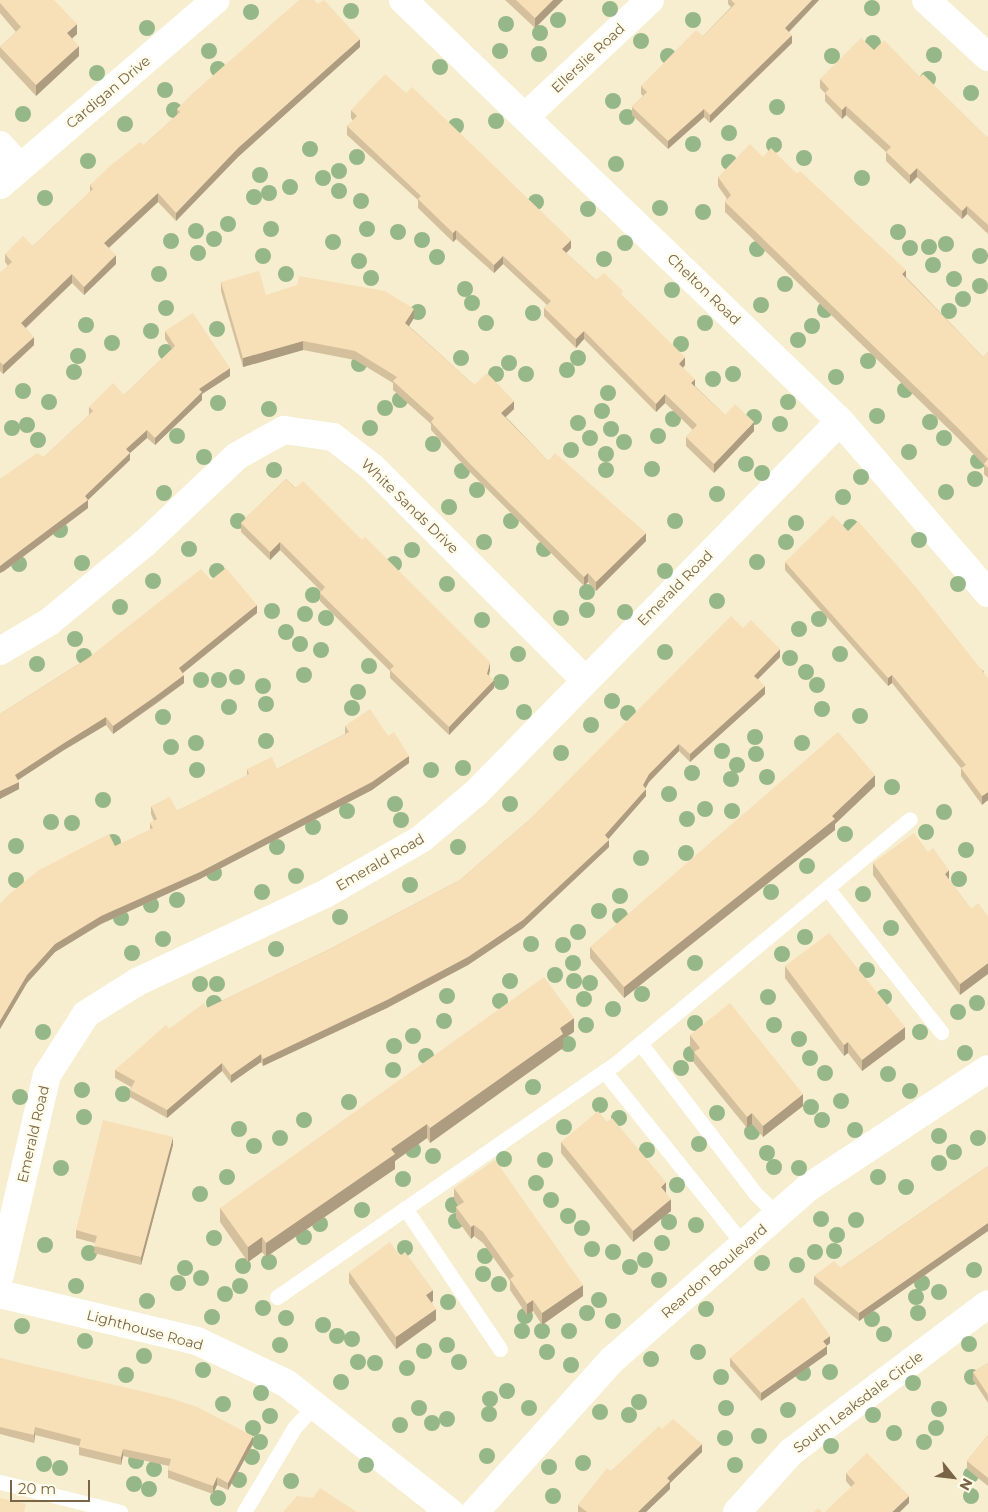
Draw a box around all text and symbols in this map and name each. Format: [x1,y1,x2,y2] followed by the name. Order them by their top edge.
[548,20,628,96] street label: Ellerslie Road
[63,52,153,132] street label: Cardigan Drive
[664,250,744,328] street label: Chelton Road
[358,455,462,557] street label: White Sands Drive
[634,547,716,629] street label: Emerald Road
[333,830,427,894] street label: Emerald Road
[14,1084,52,1184] street label: Emerald Road
[658,1220,770,1322] street label: Reardon Boulevard
[85,1306,205,1354] street label: Lighthouse Road
[790,1348,926,1456] street label: South Leaksdale Circle
[928,1452,978,1502] north arrow
[12,1470,92,1502] scale bar
[956,1475,977,1494] text: N
[18,1479,56,1498] text: 20 m

